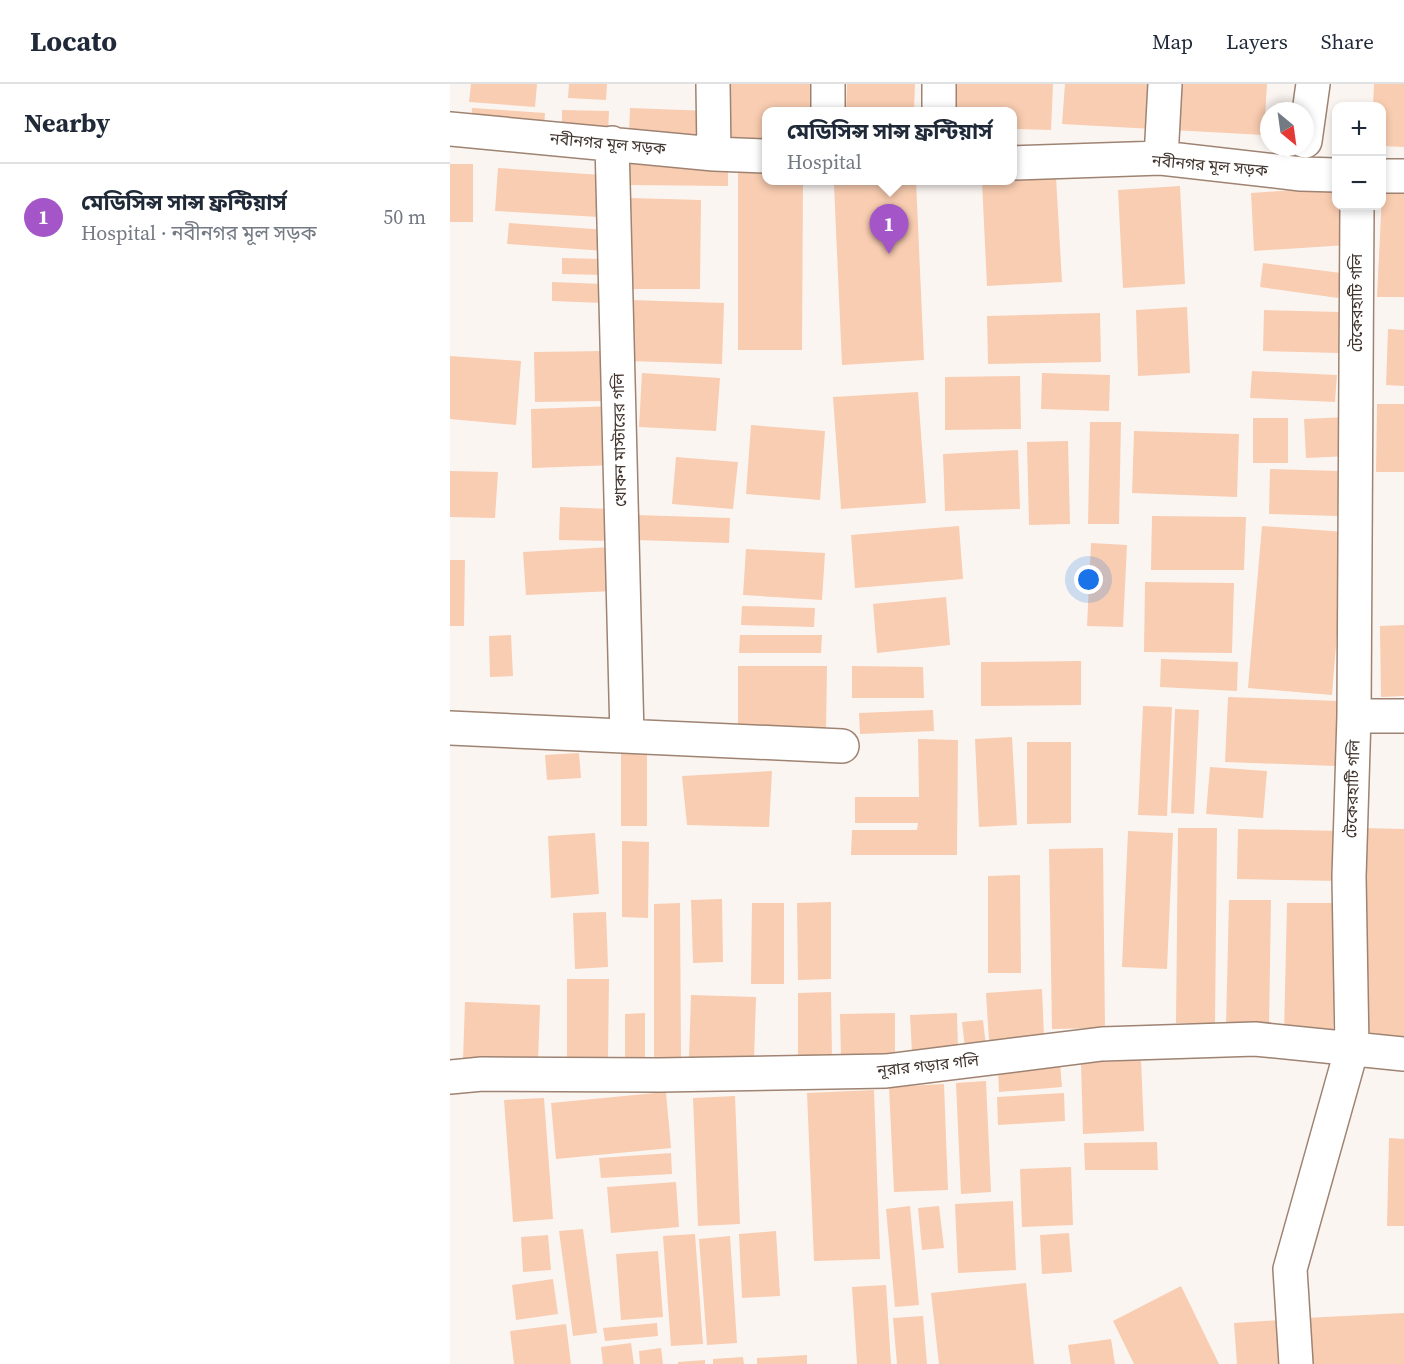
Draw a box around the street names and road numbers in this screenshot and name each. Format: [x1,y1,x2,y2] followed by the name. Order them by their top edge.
[548,127,668,159] street label: নবীনগর মূল সড়ক
[1150,149,1270,181] street label: নবীনগর মূল সড়ক
[1345,253,1367,352] street label: টেকেরহাটি গলি
[607,373,631,507] street label: খোকন মাস্টারের গলি
[1339,739,1365,839] street label: টেকেরহাটি গলি
[875,1049,980,1081] street label: নূরার গড়ার গলি

